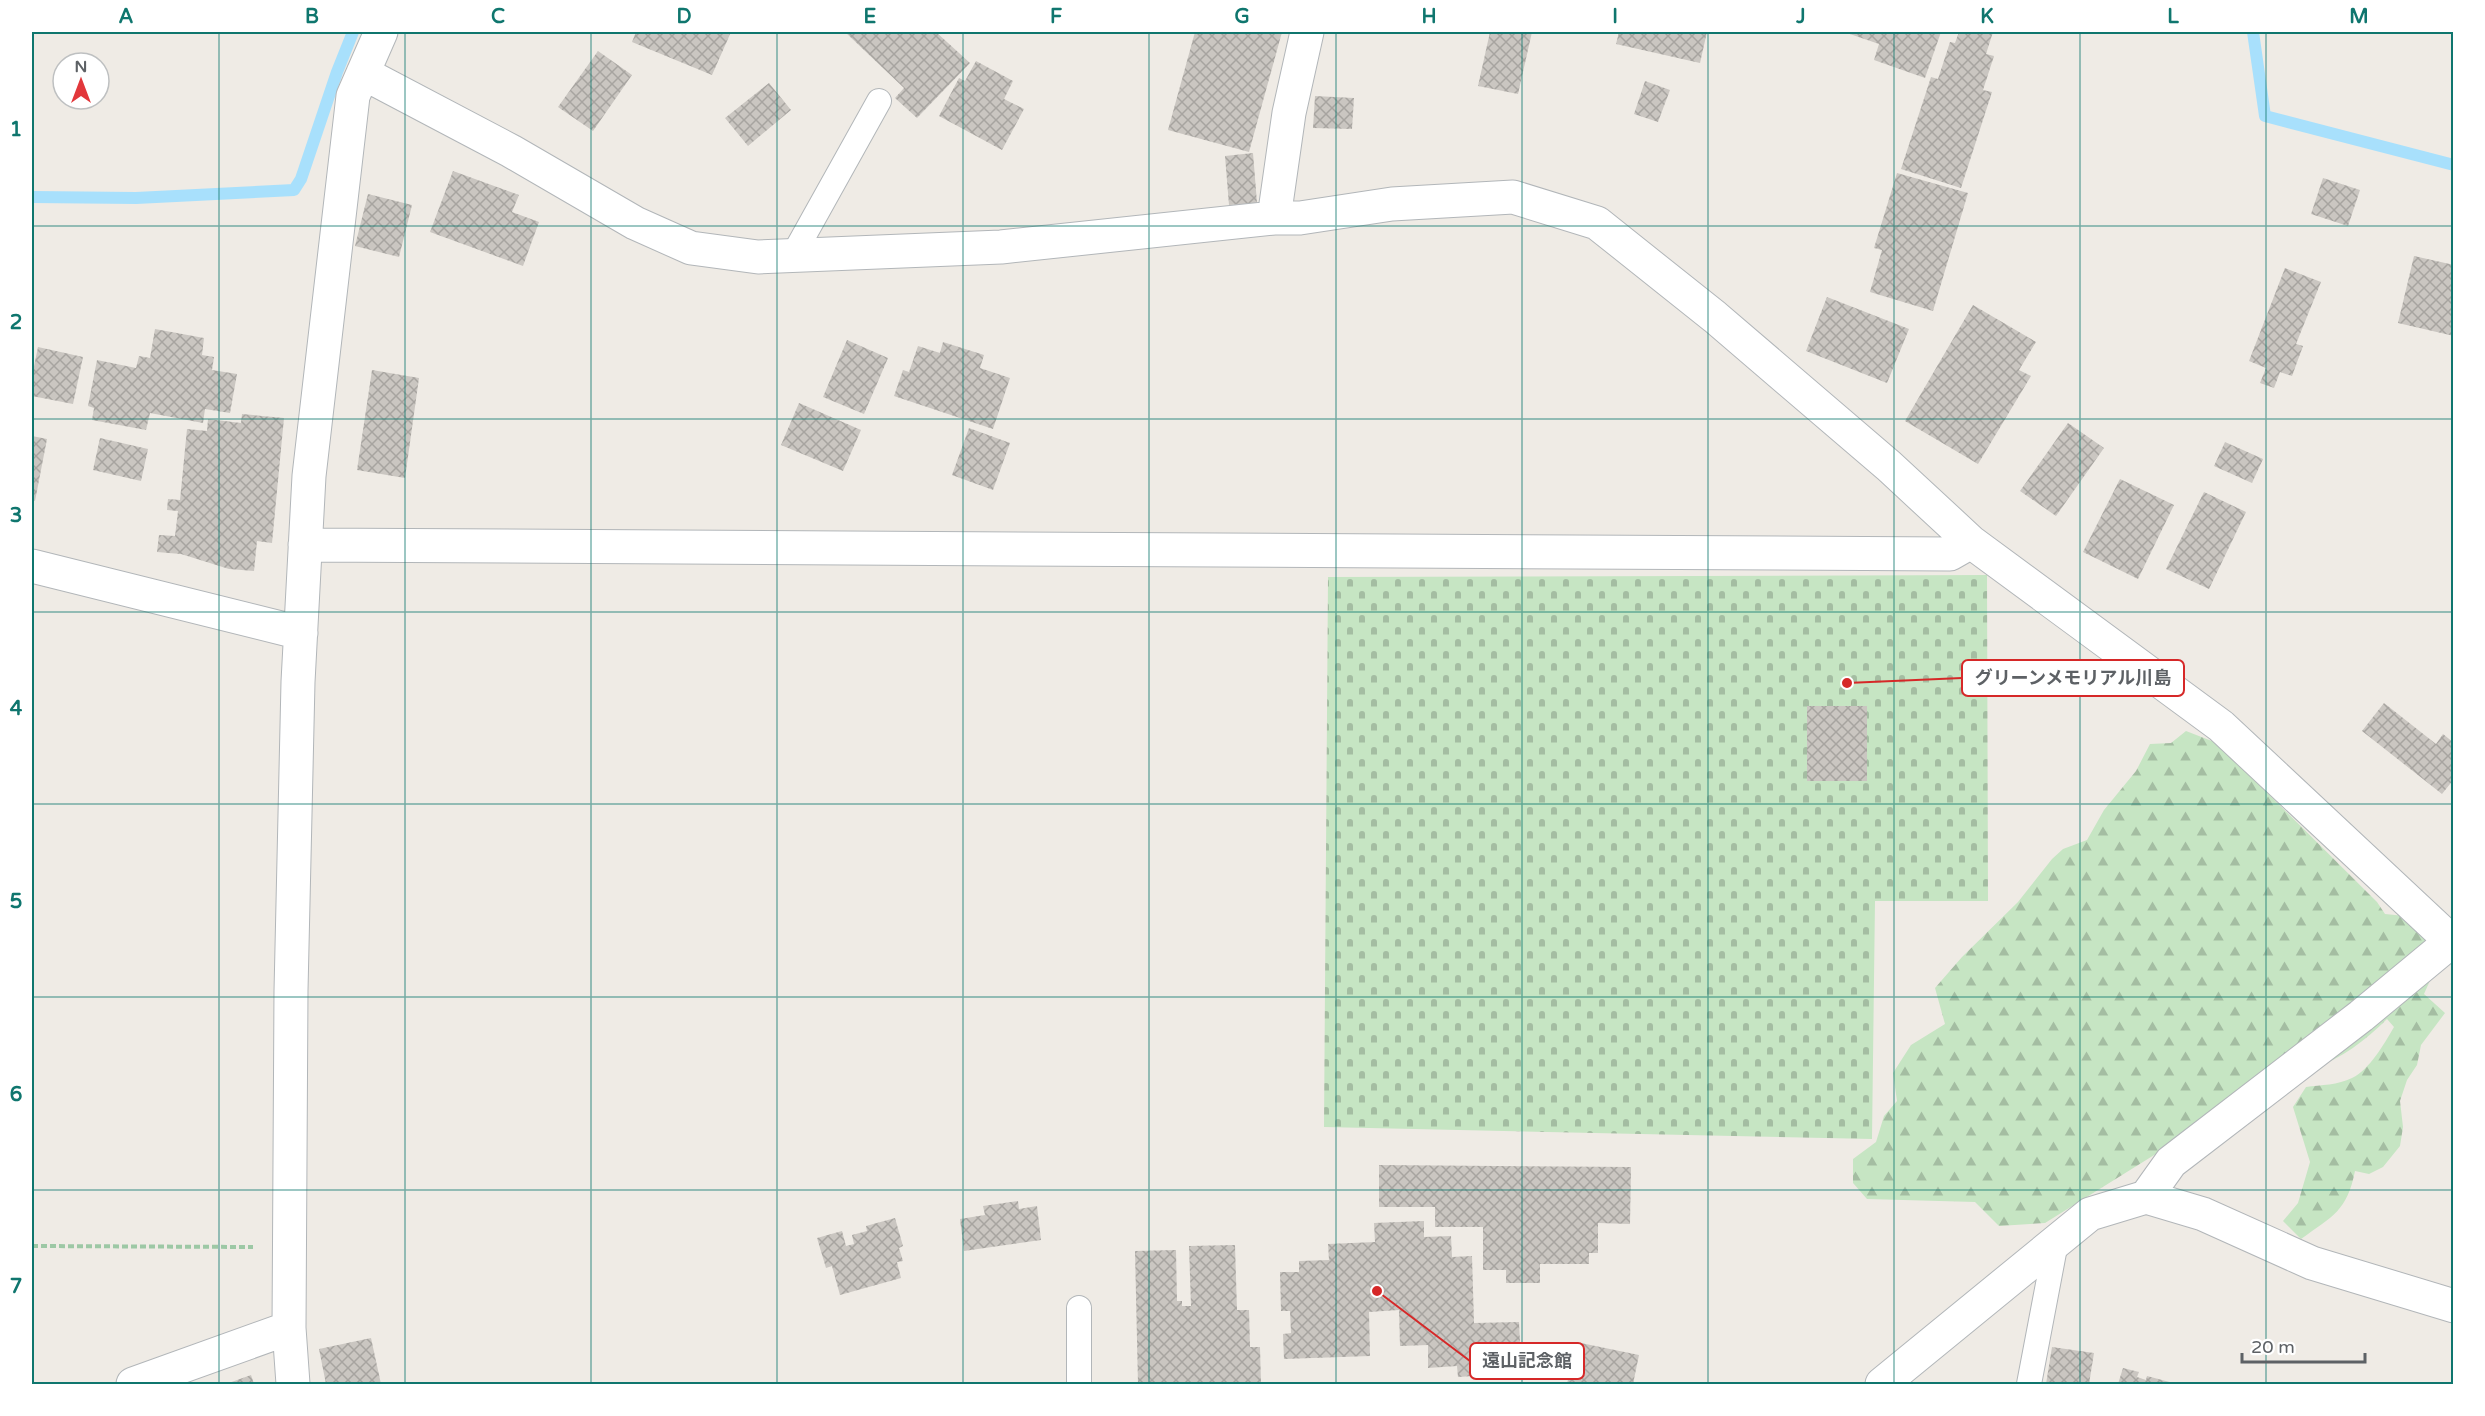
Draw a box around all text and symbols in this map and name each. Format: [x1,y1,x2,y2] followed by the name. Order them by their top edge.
[119,5,134,29] text: A
[305,5,319,29] text: B
[491,5,505,29] text: C
[676,5,692,29] text: D
[864,5,877,29] text: E
[1050,5,1062,29] text: F
[1234,5,1250,29] text: G
[1421,5,1437,29] text: H
[1612,5,1618,29] text: I
[1795,5,1806,29] text: J
[1980,5,1994,29] text: K
[2167,5,2179,29] text: L
[2349,5,2369,29] text: M
[51,51,111,111] north arrow
[75,57,87,77] text: N
[10,118,22,142] text: 1
[10,311,22,335] text: 2
[10,504,22,528] text: 3
[1962,660,2184,696] callout: グリーンメモリアル川島
[1975,667,2171,689] text: グリーンメモリアル川島
[10,697,23,721] text: 4
[10,890,22,914] text: 5
[10,1083,22,1107] text: 6
[10,1275,22,1299] text: 7
[2242,1326,2365,1364] scale bar
[2251,1336,2295,1358] text: 20 m
[1470,1343,1584,1379] callout: 遠山記念館
[1482,1350,1572,1372] text: 遠山記念館

